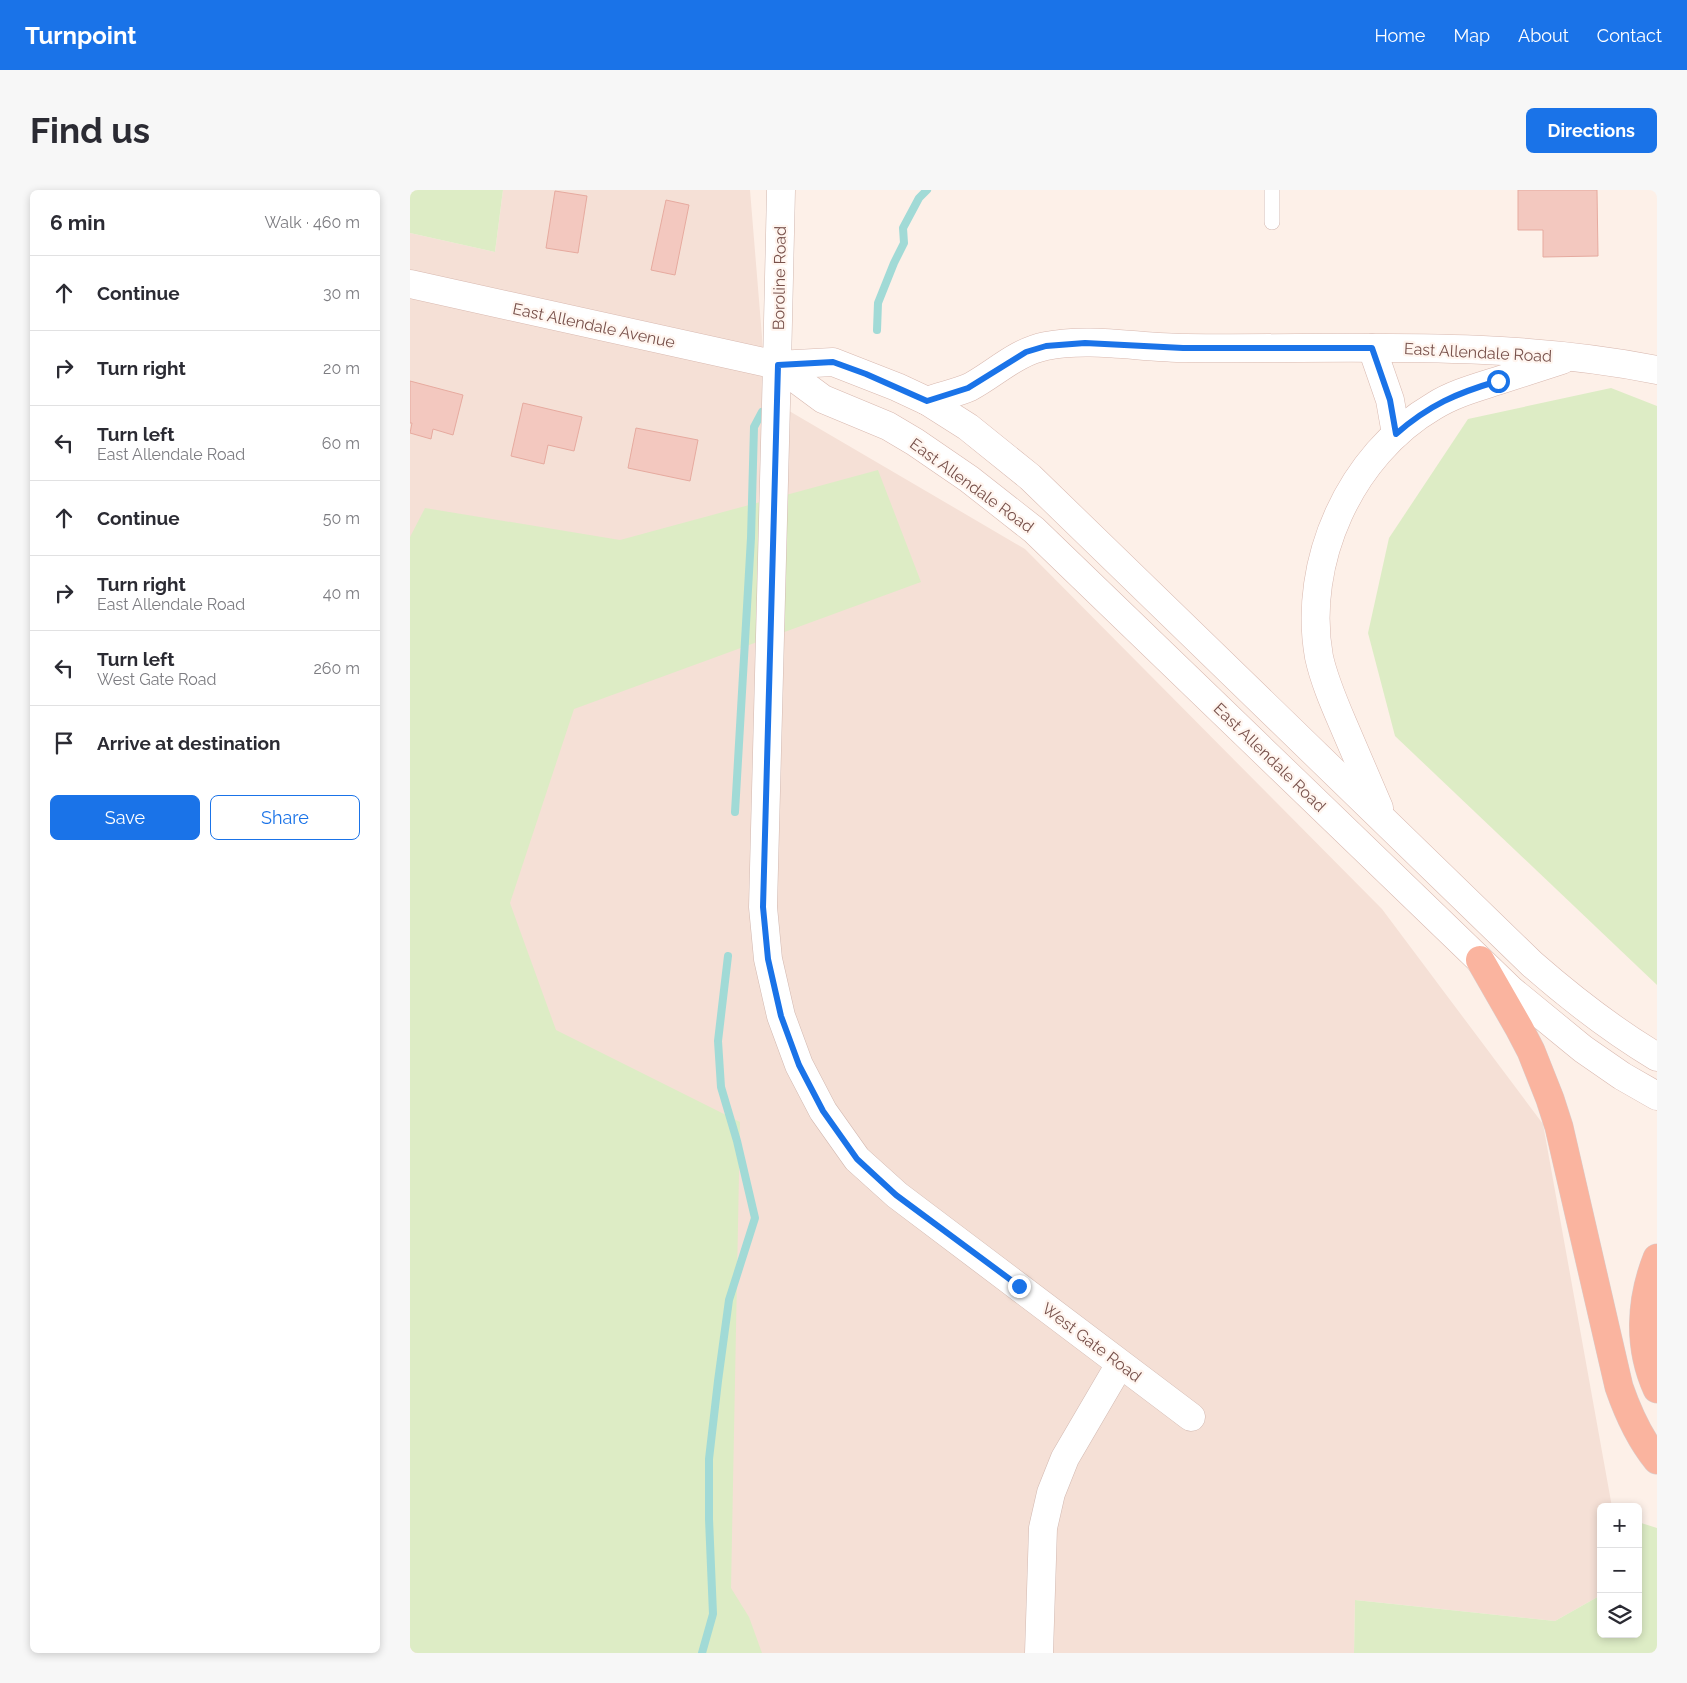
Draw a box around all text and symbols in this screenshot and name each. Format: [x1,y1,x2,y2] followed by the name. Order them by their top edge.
[25,21,137,50] text: Turnpoint
[1374,25,1425,46] text: Home
[1453,25,1490,46] text: Map
[1518,25,1569,46] text: About
[1597,25,1662,46] text: Contact
[1526,108,1657,153] button: Directions
[30,110,150,151] text: Find us
[50,210,105,235] text: 6 min
[264,213,360,232] text: Walk · 460 m
[769,226,790,330] street label: Boroline Road
[50,279,78,307] icon: ahead
[97,282,180,304] text: Continue
[323,284,360,303] text: 30 m
[511,299,677,352] street label: East Allendale Avenue
[1403,339,1553,366] street label: East Allendale Road
[50,354,78,382] icon: right
[97,357,186,379] text: Turn right
[323,359,360,378] text: 20 m
[1487,370,1510,393] route start
[97,423,174,445] text: Turn left
[50,429,78,457] icon: left
[322,434,360,453] text: 60 m
[906,434,1037,537] street label: East Allendale Road
[97,445,245,464] text: East Allendale Road
[50,504,78,532] icon: ahead
[97,507,180,529] text: Continue
[323,509,360,528] text: 50 m
[97,573,186,595] text: Turn right
[50,579,78,607] icon: right
[323,584,360,603] text: 40 m
[97,595,245,614] text: East Allendale Road
[97,648,174,670] text: Turn left
[50,654,78,682] icon: left
[313,659,360,678] text: 260 m
[97,670,216,689] text: West Gate Road
[1210,699,1330,816] street label: East Allendale Road
[50,729,78,757] icon: arrive
[97,732,281,754] text: Arrive at destination
[50,795,200,840] button: Save
[210,795,360,840] button: Share
[1008,1275,1031,1298] route end
[1038,1299,1145,1386] street label: West Gate Road
[1597,1503,1642,1638] map controls
[1597,1503,1642,1548] button: +
[1597,1548,1642,1593] button: −
[1597,1593,1642,1638] button: layers

